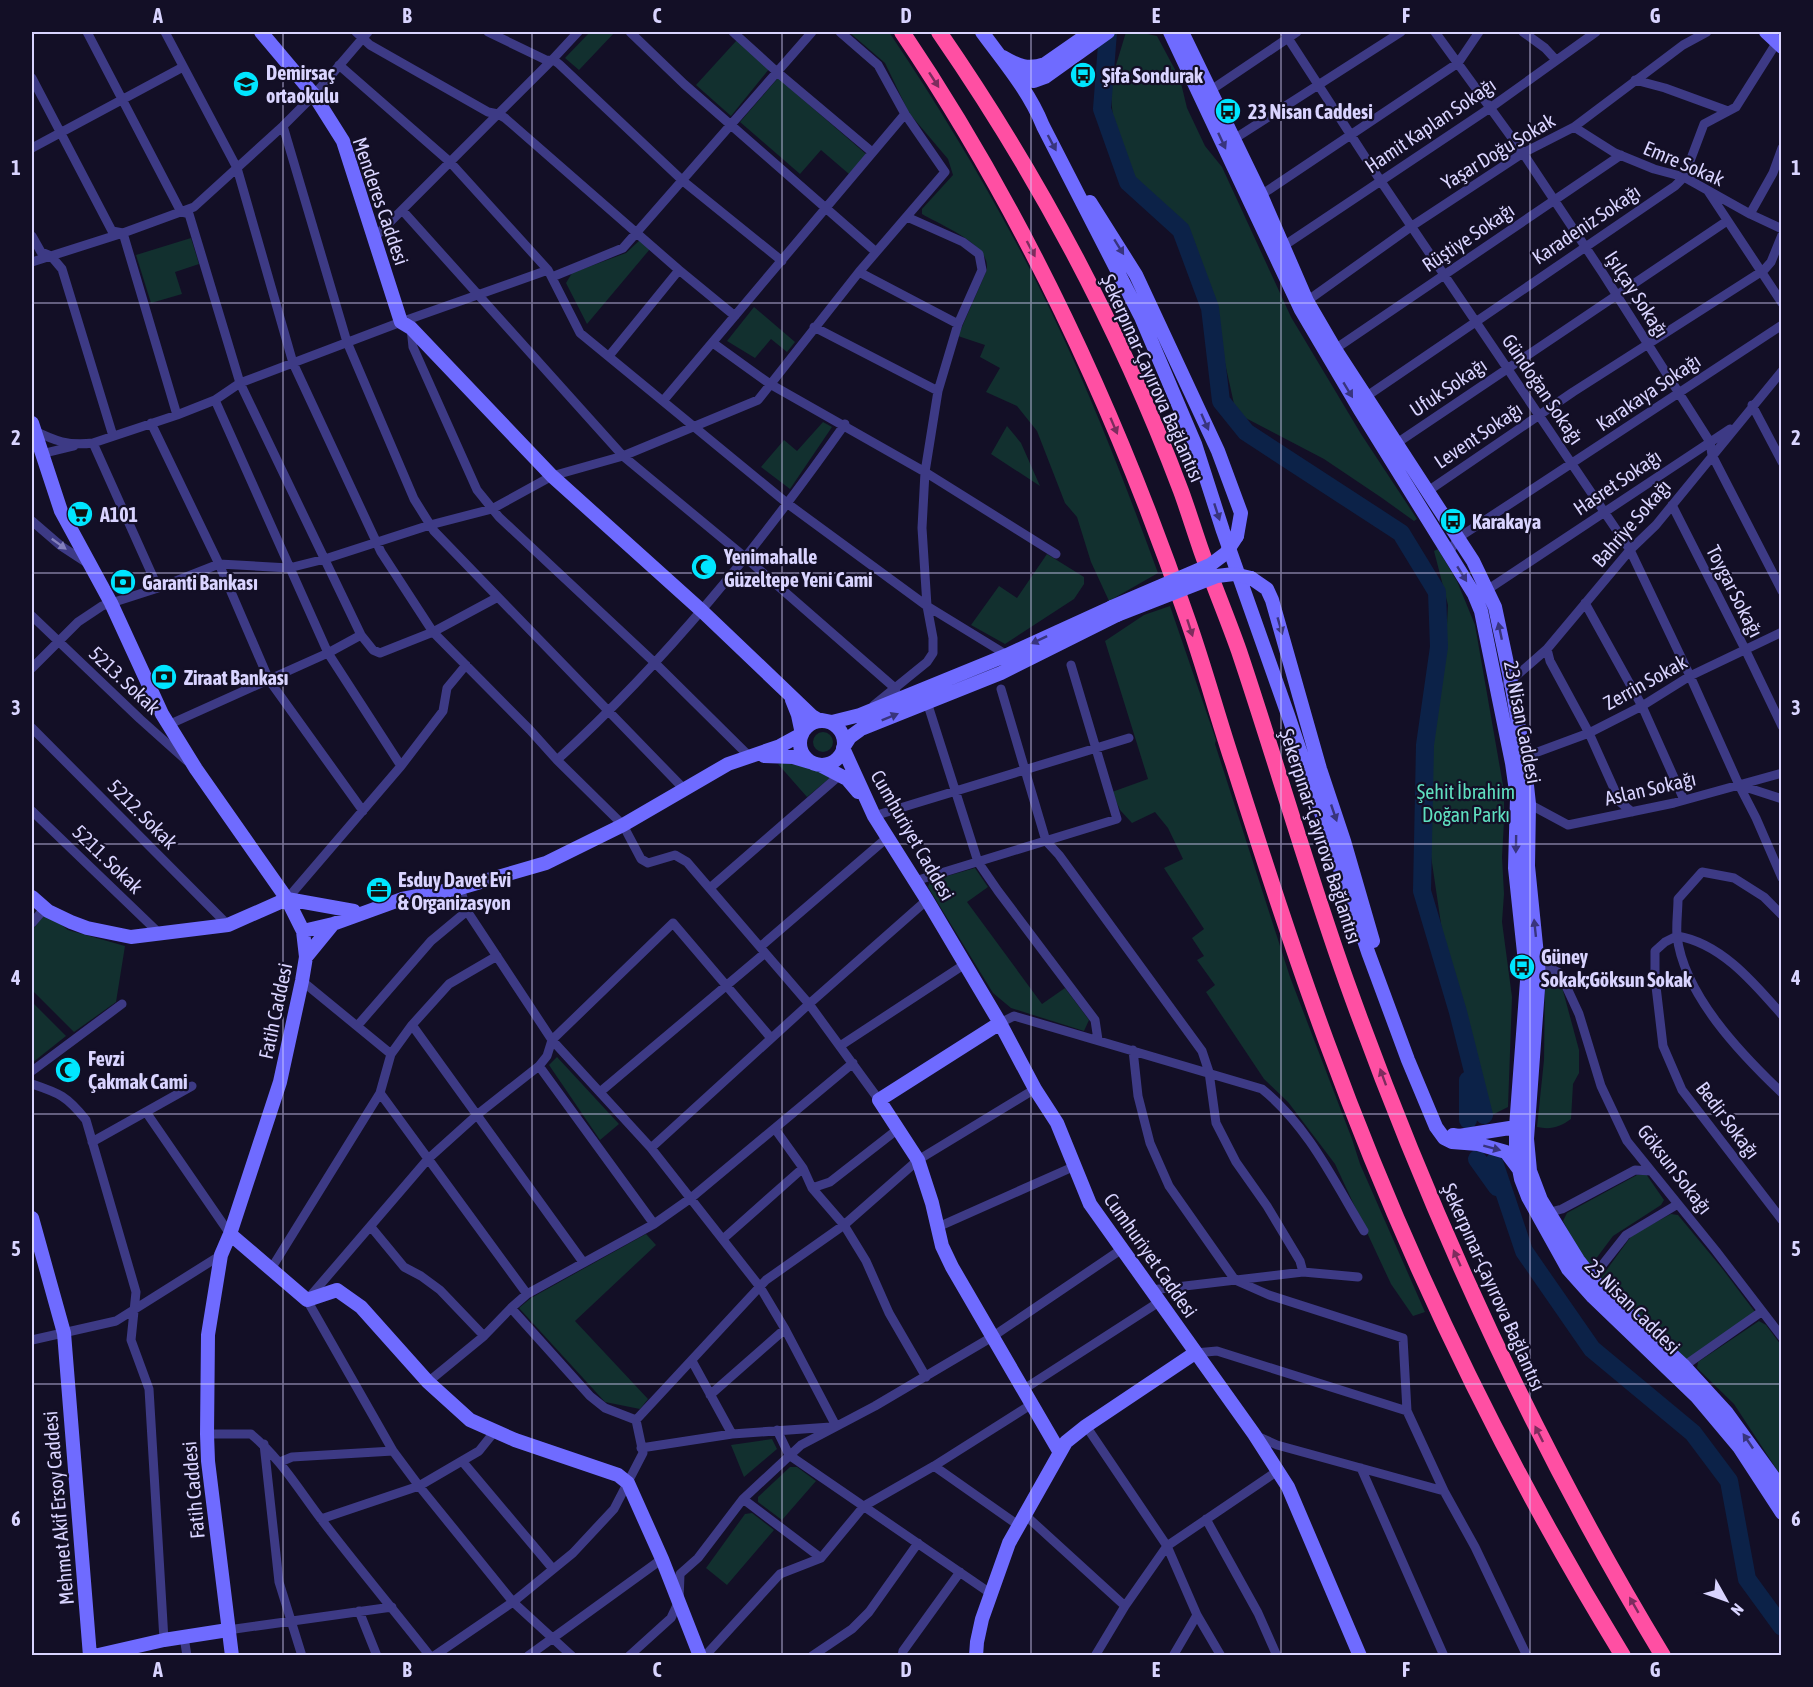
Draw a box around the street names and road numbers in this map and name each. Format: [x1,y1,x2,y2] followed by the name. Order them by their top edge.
[1360,73,1500,177] street label: Hamit Kaplan Sokağı
[1437,108,1559,194] street label: Yaşar Doğu Sokak
[348,134,414,268] street label: Menderes Caddesi
[1640,136,1728,190] street label: Emre Sokak
[1528,179,1644,269] street label: Karadeniz Sokağı
[1418,198,1518,276] street label: Rüştiye Sokağı
[1600,246,1674,342] street label: Işılçay Sokağı
[1097,271,1209,485] street label: Şekerpınar-Çayırova Bağlantısı
[1498,330,1588,448] street label: Gündoğan Sokağı
[1592,349,1704,435] street label: Karakaya Sokağı
[1405,353,1491,421] street label: Ufuk Sokağı
[1430,397,1526,473] street label: Levent Sokağı
[1569,444,1665,520] street label: Hasret Sokağı
[1587,475,1675,571] street label: Bahriye Sokağı
[1702,541,1768,641] street label: Toygar Sokağı
[85,641,165,719] street label: 5213. Sokak
[1599,650,1691,714] street label: Zerrin Sokak
[1500,659,1546,785] street label: 23 Nisan Caddesi
[1275,726,1367,946] street label: Şekerpınar-Çayırova Bağlantısı
[866,766,960,904] street label: Cumhuriyet Caddesi
[1602,766,1698,810] street label: Aslan Sokağı
[104,775,183,854] street label: 5212. Sokak
[68,820,148,898] street label: 5211. Sokak
[254,961,296,1061] street label: Fatih Caddesi
[1692,1077,1764,1163] street label: Bedir Sokağı
[1633,1120,1717,1218] street label: Göksun Sokağı
[1438,1180,1550,1394] street label: Şekerpınar-Çayırova Bağlantısı
[1100,1188,1202,1322] street label: Cumhuriyet Caddesi
[1581,1254,1685,1358] street label: 23 Nisan Caddesi
[38,1410,78,1606] street label: Mehmet Akif Ersoy Caddesi
[177,1440,209,1540] street label: Fatih Caddesi

